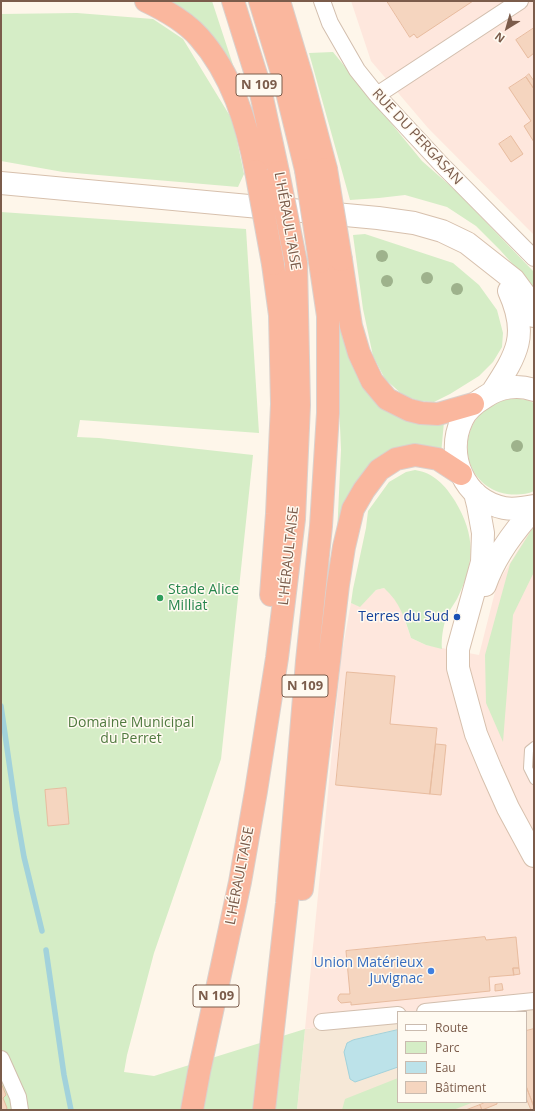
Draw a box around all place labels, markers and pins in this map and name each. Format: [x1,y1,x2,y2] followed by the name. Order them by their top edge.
[168,582,239,614] place label: Stade Alice Milliat
[155,593,165,603] marker: Stade Alice Milliat
[358,609,449,625] place label: Terres du Sud
[452,612,462,622] marker: Terres du Sud
[314,955,423,988] place label: Union Matérieux Juvignac
[426,966,436,976] marker: Union Matérieux Juvignac

